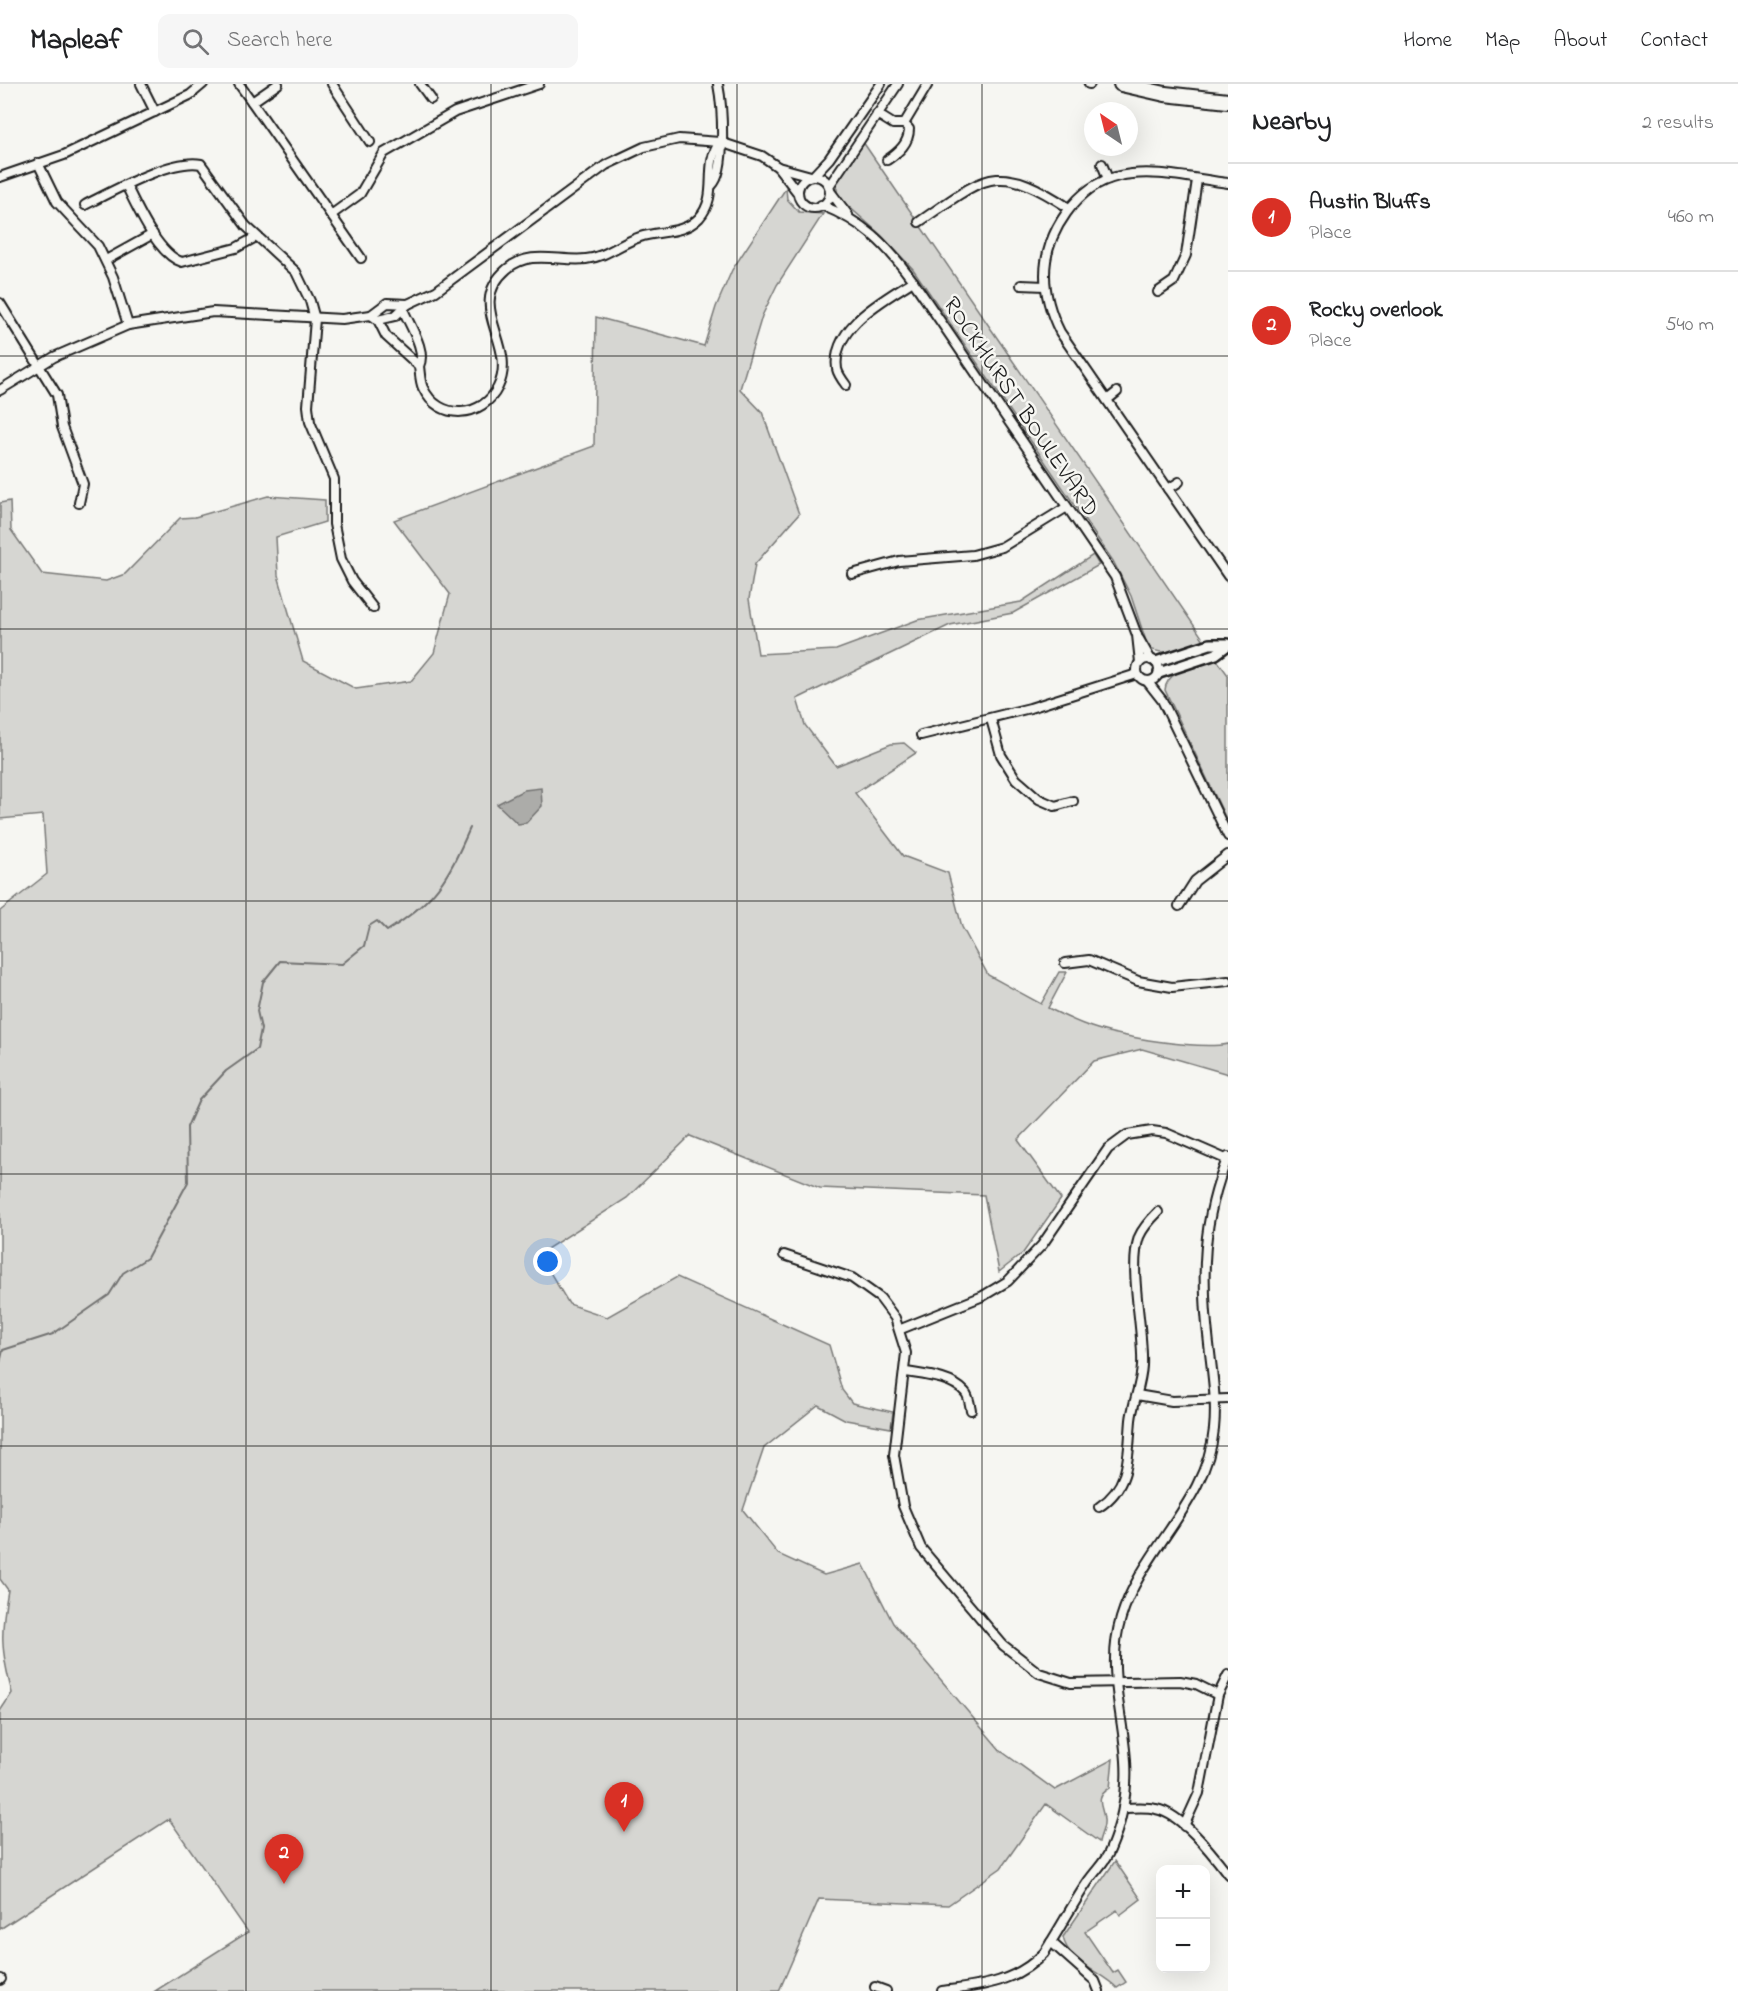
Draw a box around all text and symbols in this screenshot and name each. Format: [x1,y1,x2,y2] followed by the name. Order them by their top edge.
[158,14,578,68] search box
[30,21,122,62] text: Mapleaf
[179,25,212,58] icon: search
[227,25,332,57] text: Search here
[1403,26,1452,56] text: Home
[1485,26,1520,56] text: Map
[1553,26,1607,56] text: About
[1640,26,1708,56] text: Contact
[1084,102,1138,156] north arrow
[1252,104,1331,142] text: Nearby
[1642,109,1714,138] text: 2 results
[1309,187,1431,219] text: Austin Bluffs
[1268,203,1275,232] text: 1
[1668,203,1714,232] text: 460 m
[1309,219,1351,248] text: Place
[933,290,1107,525] street label: ROCKHURST BOULEVARD
[1309,295,1443,327] text: Rocky overlook
[1267,311,1276,340] text: 2
[1665,311,1714,340] text: 540 m
[1309,327,1351,356] text: Place
[533,1247,562,1276] your location
[604,1782,644,1832] pin: 1
[264,1834,304,1884] pin: 2
[1156,1865,1210,1973] map controls
[1156,1865,1210,1919] button: +
[1156,1919,1210,1973] button: −

